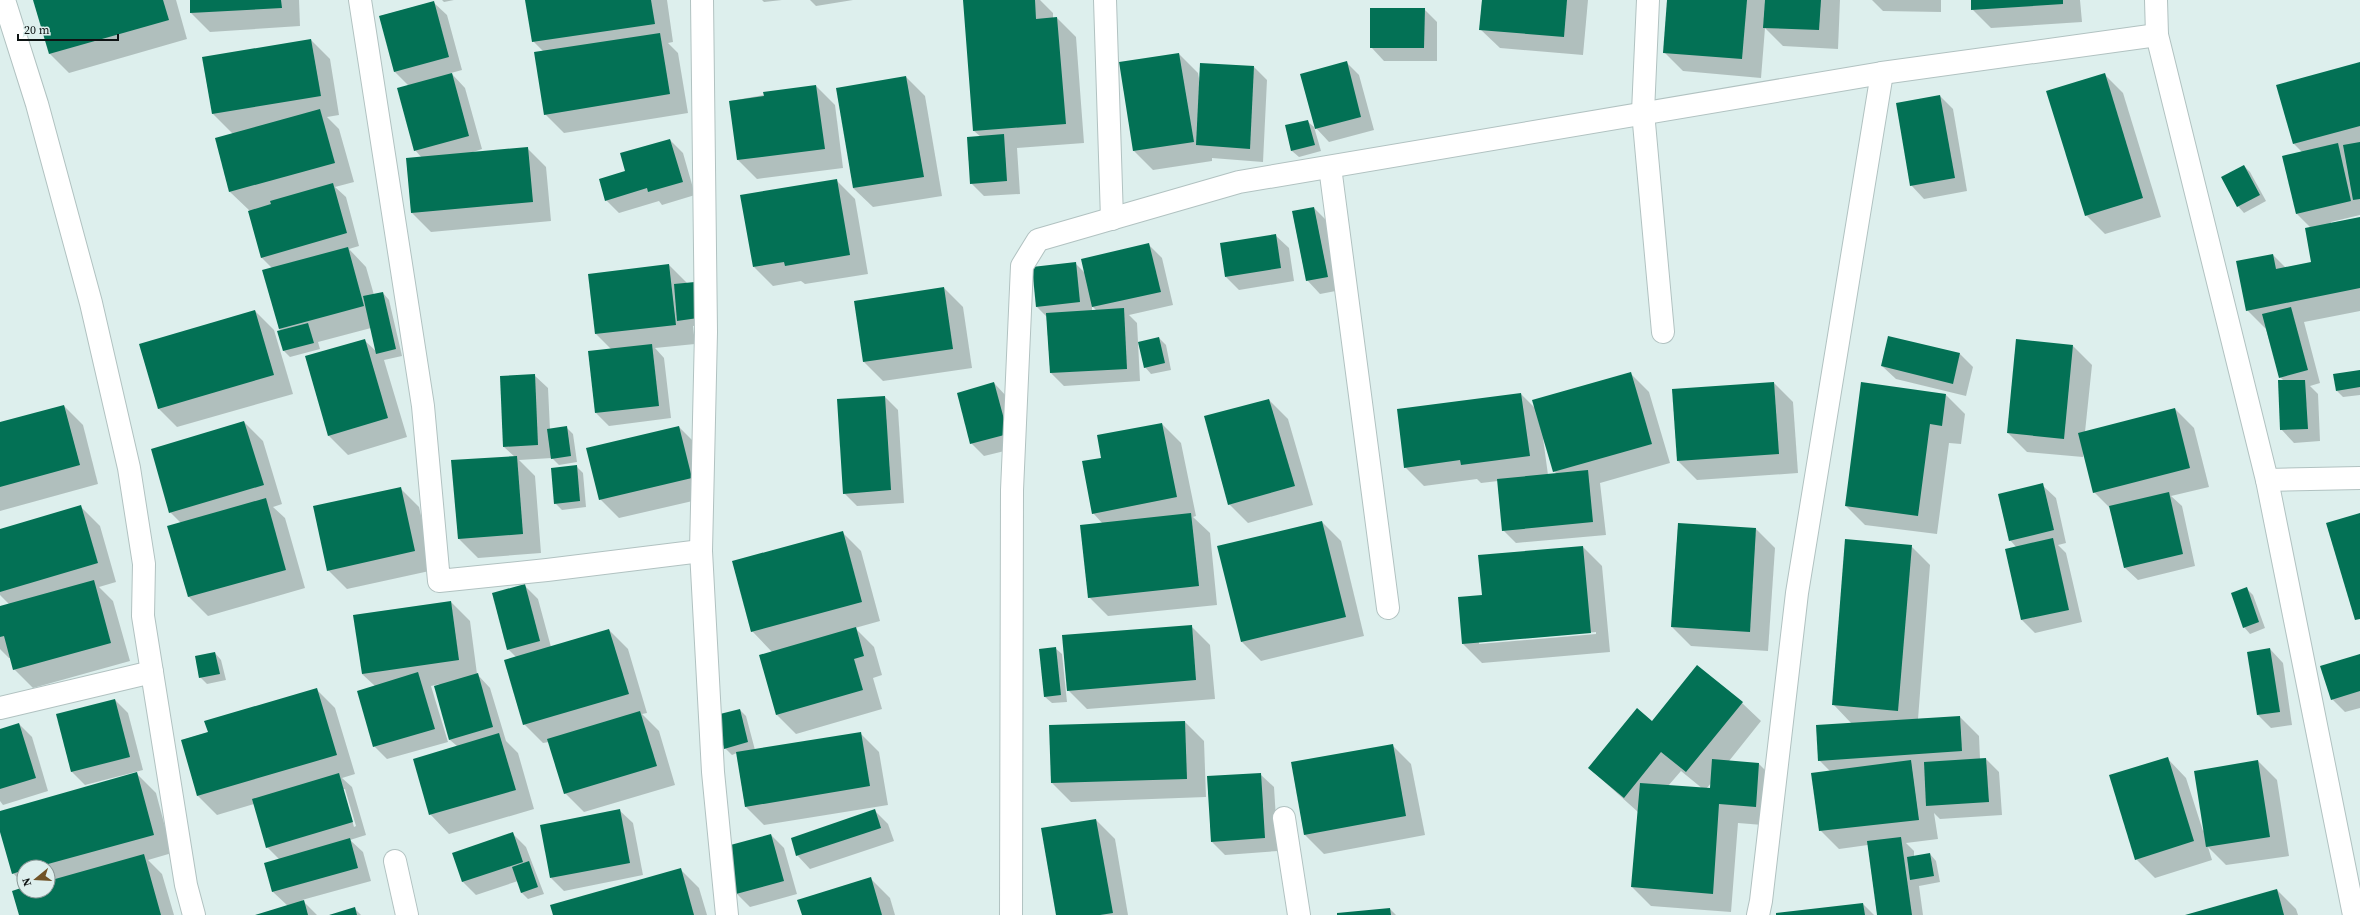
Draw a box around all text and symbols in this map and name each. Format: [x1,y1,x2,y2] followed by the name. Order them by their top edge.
[18,16,118,42] scale bar
[24,22,50,38] text: 20 m
[16,859,56,899] north arrow
[19,876,35,888] text: N

